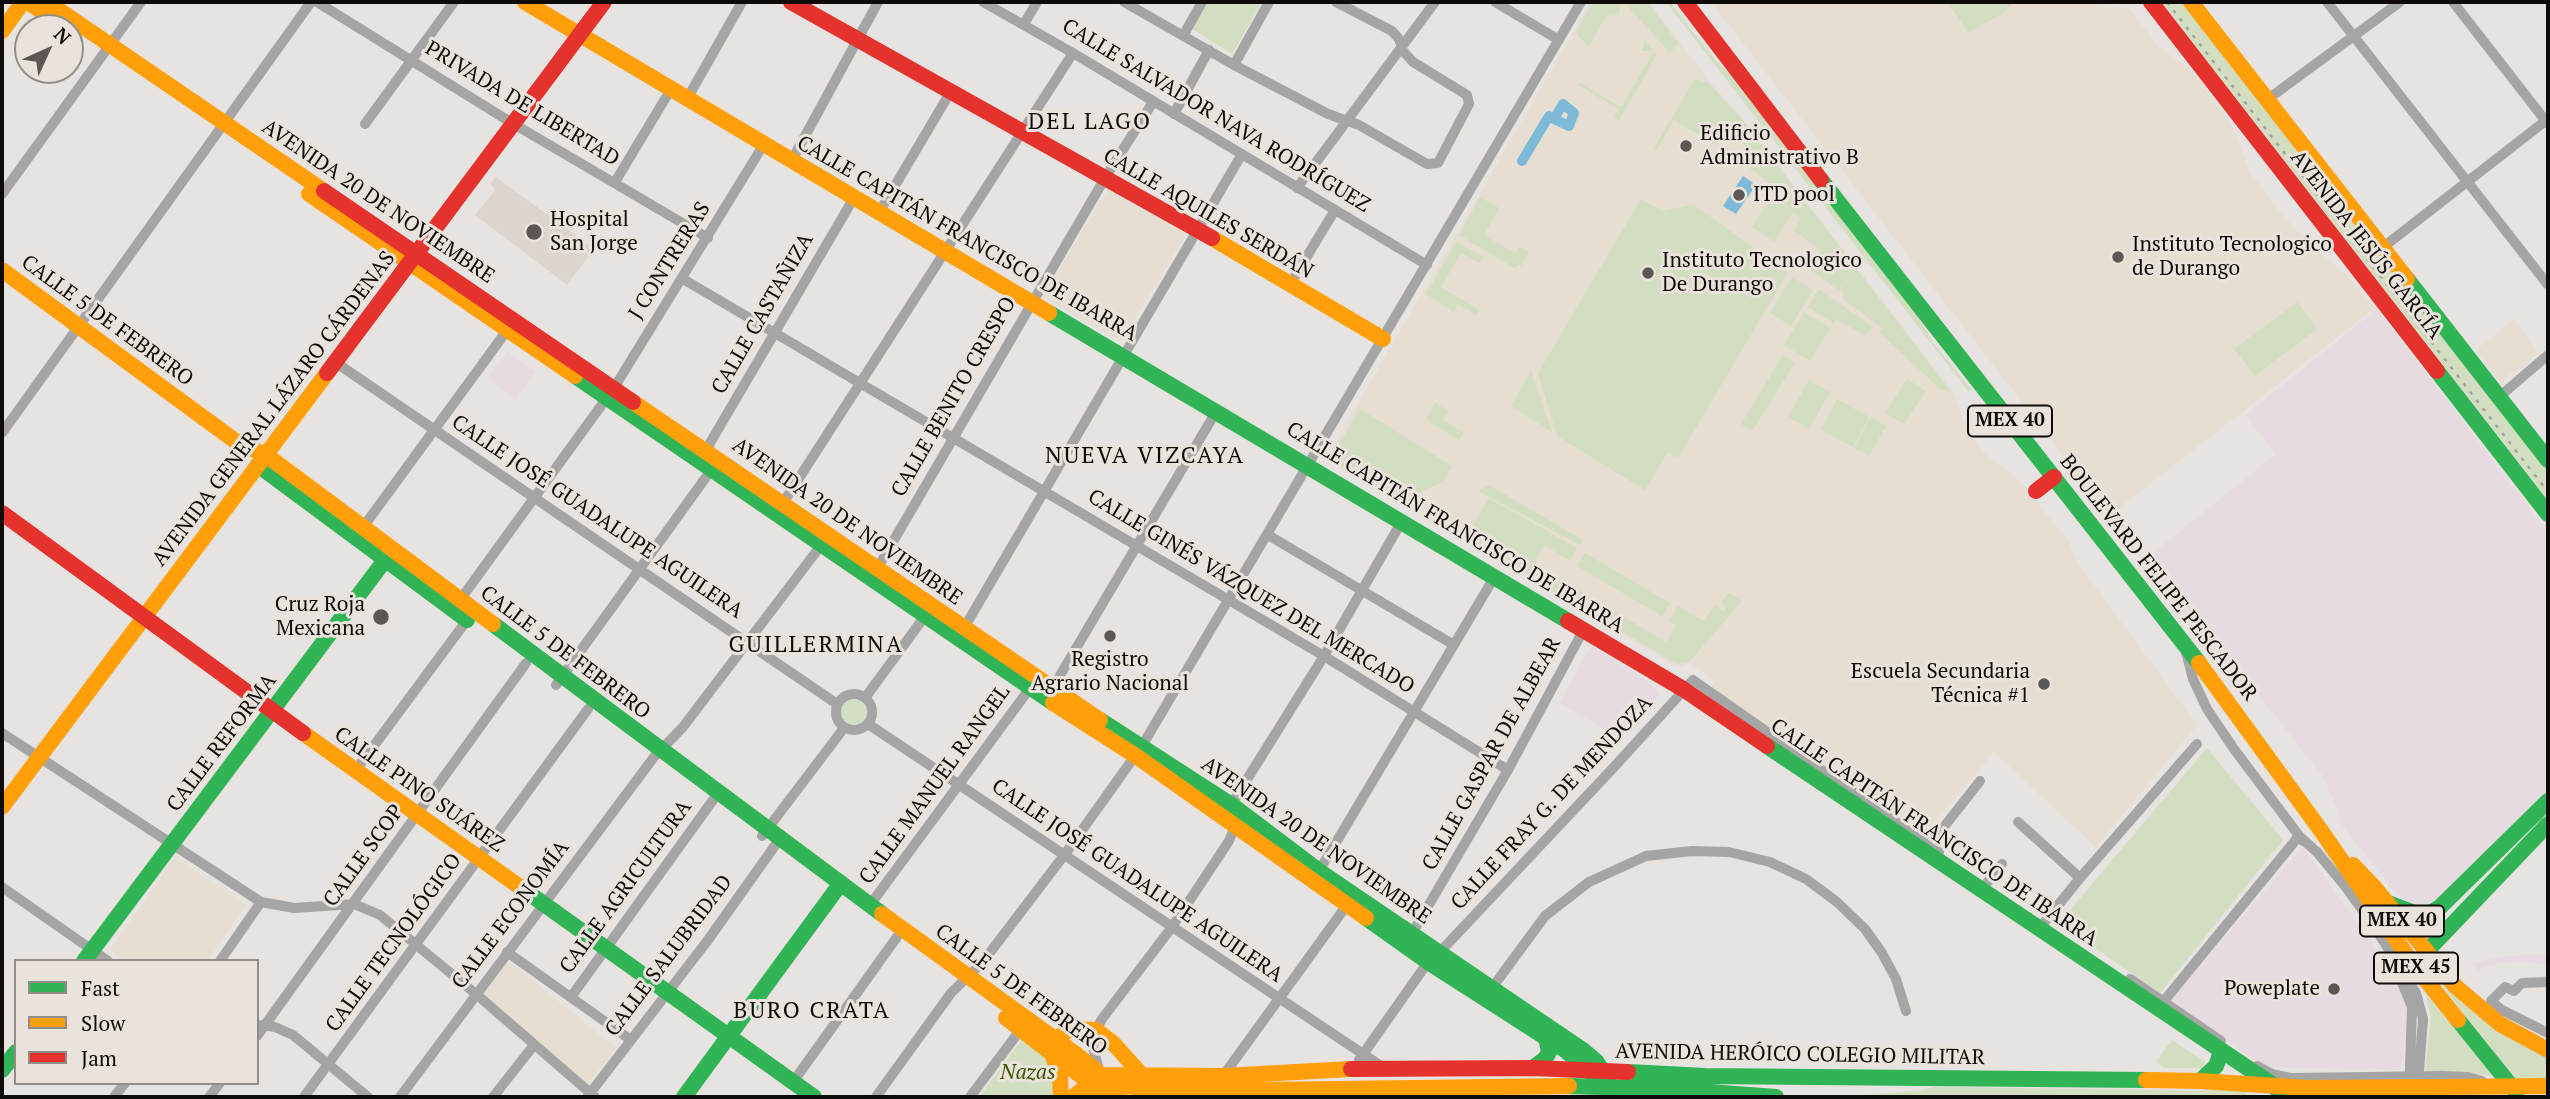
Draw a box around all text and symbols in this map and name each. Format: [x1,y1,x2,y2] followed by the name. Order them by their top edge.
[14,14,84,84] north arrow
[1057,14,1375,218] street label: CALLE SALVADOR NAVA RODRÍGUEZ
[49,21,77,49] text: N
[420,36,624,172] street label: PRIVADA DE LIBERTAD
[1029,108,1151,136] district label: DEL LAGO
[257,115,499,289] street label: AVENIDA 20 DE NOVIEMBRE
[1700,121,1859,171] place label: Edificio Administrativo B
[792,131,1142,347] street label: CALLE CAPITÁN FRANCISCO DE IBARRA
[1678,138,1694,154] marker: Edificio Administrativo B
[1098,143,1318,285] street label: CALLE AQUILES SERDÁN
[2284,146,2448,344] street label: AVENIDA JESÚS GARCÍA
[1753,182,1835,208] place label: ITD pool
[1731,187,1747,203] marker: ITD pool
[624,198,716,324] street label: J CONTRERAS
[550,207,638,257] place label: Hospital San Jorge
[524,222,544,242] marker: Hospital San Jorge
[707,229,819,399] street label: CALLE CASTAÑIZA
[2132,232,2332,282] place label: Instituto Tecnologico de Durango
[147,247,401,571] street label: AVENIDA GENERAL LÁZARO CÁRDENAS
[1662,248,1862,298] place label: Instituto Tecnologico De Durango
[2110,249,2126,265] marker: Instituto Tecnologico de Durango
[16,250,198,392] street label: CALLE 5 DE FEBRERO
[1640,265,1656,281] marker: Instituto Tecnologico De Durango
[886,292,1022,502] street label: CALLE BENITO CRESPO
[1968,406,2052,436] road number: MEX 40
[446,410,748,624] street label: CALLE JOSÉ GUADALUPE AGUILERA
[1282,417,1628,639] street label: CALLE CAPITÁN FRANCISCO DE IBARRA
[727,433,967,611] street label: AVENIDA 20 DE NOVIEMBRE
[1047,442,1243,470] district label: NUEVA VIZCAYA
[2054,450,2262,706] street label: BOULEVARD FELIPE PESCADOR
[1083,484,1419,700] street label: CALLE GINÉS VÁZQUEZ DEL MERCADO
[475,581,655,725] street label: CALLE 5 DE FEBRERO
[275,592,365,642] place label: Cruz Roja Mexicana
[371,607,391,627] marker: Cruz Roja Mexicana
[1102,628,1118,644] marker: Registro Agrario Nacional
[730,631,902,659] district label: GUILLERMINA
[1417,633,1567,875] street label: CALLE GASPAR DE ALBEAR
[1031,647,1189,697] place label: Registro Agrario Nacional
[1851,659,2030,709] place label: Escuela Secundaria Técnica #1
[162,669,282,817] street label: CALLE REFORMA
[2036,676,2052,692] marker: Escuela Secundaria Técnica #1
[854,681,1016,889] street label: CALLE MANUEL RANGEL
[1446,691,1658,915] street label: CALLE FRAY G. DE MENDOZA
[1766,714,2102,952] street label: CALLE CAPITÁN FRANCISCO DE IBARRA
[329,722,509,858] street label: CALLE PINO SUÁREZ
[1196,752,1436,930] street label: AVENIDA 20 DE NOVIEMBRE
[986,774,1288,988] street label: CALLE JOSÉ GUADALUPE AGUILERA
[555,795,697,979] street label: CALLE AGRICULTURA
[319,800,409,912] street label: CALLE SCOP
[447,836,575,994] street label: CALLE ECONOMÍA
[321,849,467,1037] street label: CALLE TECNOLÓGICO
[600,870,738,1042] street label: CALLE SALUBRIDAD
[2360,906,2444,937] road number: MEX 40
[930,919,1112,1061] street label: CALLE 5 DE FEBRERO
[2374,952,2458,984] road number: MEX 45
[14,959,259,1085] legend
[81,974,120,1002] text: Fast
[2224,976,2320,1002] place label: Poweplate
[2326,981,2342,997] marker: Poweplate
[734,997,890,1025] district label: BURO CRATA
[81,1009,125,1037] text: Slow
[1615,1039,1985,1071] street label: AVENIDA HERÓICO COLEGIO MILITAR
[81,1044,117,1072] text: Jam
[1000,1060,1056,1086] park label: Nazas

